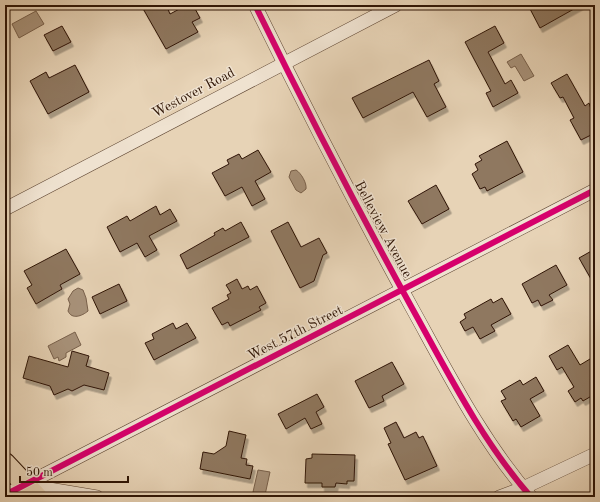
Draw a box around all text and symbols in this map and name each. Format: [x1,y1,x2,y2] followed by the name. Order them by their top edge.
[150,65,237,121] street label: Westover Road
[352,179,414,280] street label: Belleview Avenue
[246,303,345,363] street label: West 57th Street
[20,458,128,484] scale bar
[26,466,53,479] text: 50 m

